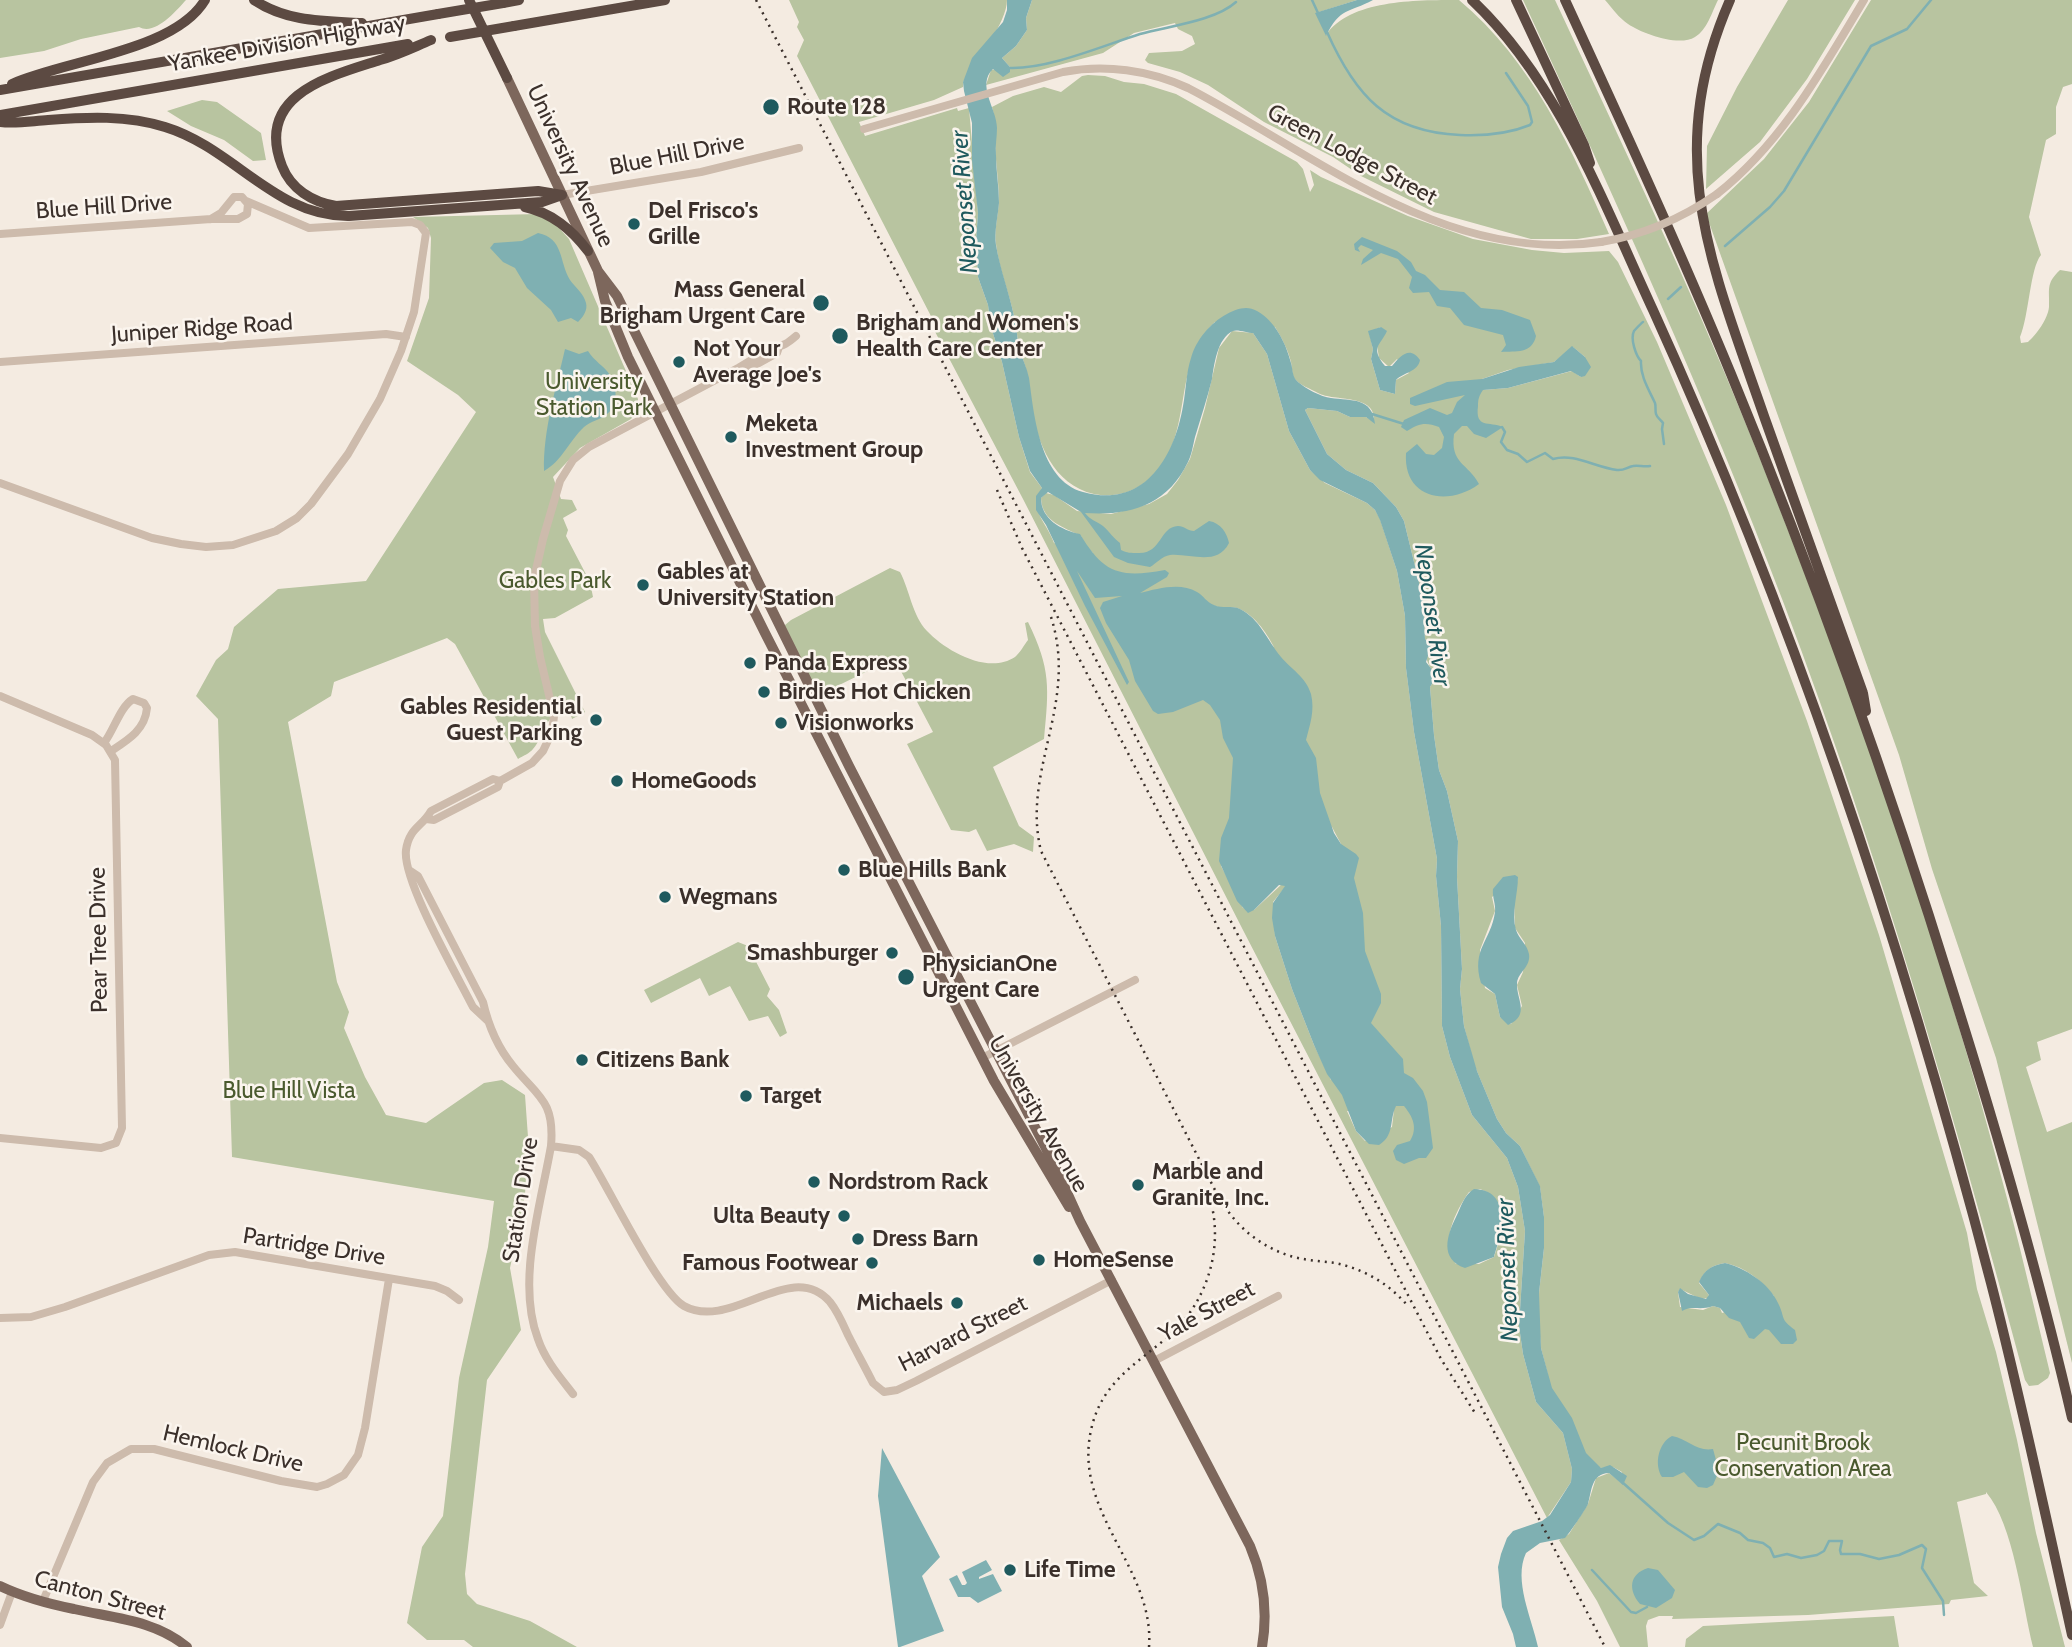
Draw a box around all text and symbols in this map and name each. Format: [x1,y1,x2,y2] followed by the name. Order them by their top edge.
[166,10,408,78] street label: Yankee Division Highway
[520,80,620,252] street label: University Avenue
[787,93,886,121] place label: Route 128
[761,97,781,117] marker: Route 128
[1262,99,1442,211] street label: Green Lodge Street
[607,128,747,182] street label: Blue Hill Drive
[946,129,984,275] water label: Neponset River
[35,188,173,226] street label: Blue Hill Drive
[648,197,758,251] place label: Del Frisco's Grille
[626,216,642,232] marker: Del Frisco's Grille
[600,276,805,330] place label: Mass General Brigham Urgent Care
[811,293,831,313] marker: Mass General Brigham Urgent Care
[110,309,294,349] street label: Juniper Ridge Road
[856,309,1079,363] place label: Brigham and Women's Health Care Center
[830,326,850,346] marker: Brigham and Women's Health Care Center
[693,335,821,389] place label: Not Your Average Joe's
[671,354,687,370] marker: Not Your Average Joe's
[536,368,652,422] park label: University Station Park
[745,410,923,464] place label: Meketa Investment Group
[723,429,739,445] marker: Meketa Investment Group
[1408,542,1456,688] water label: Neponset River
[657,558,834,612] place label: Gables at University Station
[499,567,611,595] park label: Gables Park
[635,577,651,593] marker: Gables at University Station
[764,649,908,677] place label: Panda Express
[742,655,758,671] marker: Panda Express
[778,678,971,706] place label: Birdies Hot Chicken
[756,684,772,700] marker: Birdies Hot Chicken
[400,693,582,747] place label: Gables Residential Guest Parking
[795,709,914,737] place label: Visionworks
[588,712,604,728] marker: Gables Residential Guest Parking
[773,715,789,731] marker: Visionworks
[631,767,756,795] place label: HomeGoods
[609,773,625,789] marker: HomeGoods
[858,856,1007,884] place label: Blue Hills Bank
[836,862,852,878] marker: Blue Hills Bank
[84,867,114,1013] street label: Pear Tree Drive
[679,883,777,911] place label: Wegmans
[657,889,673,905] marker: Wegmans
[747,939,878,967] place label: Smashburger
[884,945,900,961] marker: Smashburger
[922,950,1057,1004] place label: PhysicianOne Urgent Care
[896,967,916,987] marker: PhysicianOne Urgent Care
[982,1031,1094,1197] street label: University Avenue
[596,1046,729,1074] place label: Citizens Bank
[574,1052,590,1068] marker: Citizens Bank
[222,1077,356,1105] park label: Blue Hill Vista
[760,1082,822,1110] place label: Target
[738,1088,754,1104] marker: Target
[497,1135,545,1265] street label: Station Drive
[1152,1158,1269,1212] place label: Marble and Granite, Inc.
[828,1168,988,1196] place label: Nordstrom Rack
[806,1174,822,1190] marker: Nordstrom Rack
[1130,1177,1146,1193] marker: Marble and Granite, Inc.
[1491,1198,1525,1342] water label: Neponset River
[713,1202,830,1230] place label: Ulta Beauty
[836,1208,852,1224] marker: Ulta Beauty
[241,1222,387,1272] street label: Partridge Drive
[872,1225,978,1253] place label: Dress Barn
[850,1231,866,1247] marker: Dress Barn
[1053,1246,1174,1274] place label: HomeSense
[682,1249,858,1277] place label: Famous Footwear
[1031,1252,1047,1268] marker: HomeSense
[864,1255,880,1271] marker: Famous Footwear
[1155,1275,1259,1349] street label: Yale Street
[856,1289,943,1317] place label: Michaels
[894,1290,1032,1378] street label: Harvard Street
[949,1295,965,1311] marker: Michaels
[160,1419,306,1479] street label: Hemlock Drive
[1714,1429,1892,1483] park label: Pecunit Brook Conservation Area
[1024,1556,1116,1584] place label: Life Time
[1002,1562,1018,1578] marker: Life Time
[31,1565,169,1627] street label: Canton Street

